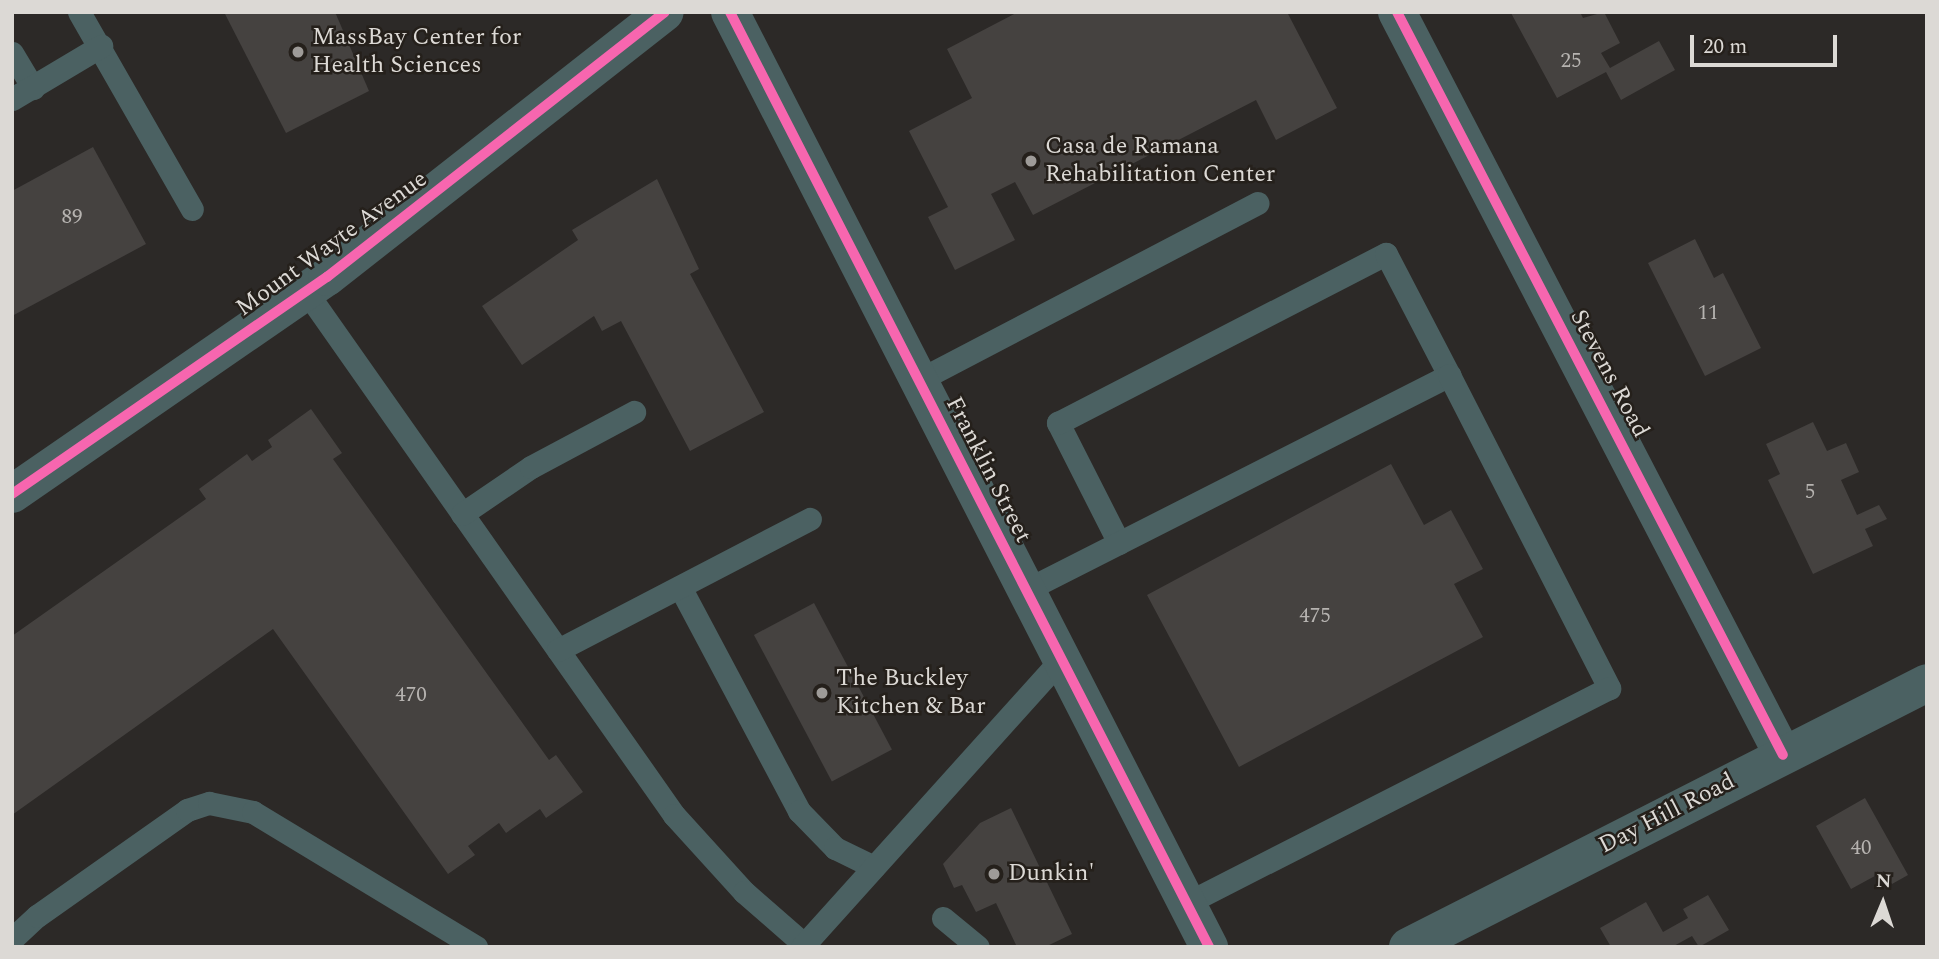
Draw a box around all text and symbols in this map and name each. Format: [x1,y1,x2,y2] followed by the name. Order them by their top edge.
[1694,21,1841,65] scale bar
[312,24,522,80] place label: MassBay Center for Health Sciences
[1703,31,1747,63] text: 20 m
[290,44,306,60] marker: MassBay Center for Health Sciences
[1561,48,1581,74] house number: 25
[1045,133,1275,189] place label: Casa de Ramana Rehabilitation Center
[1023,153,1039,169] marker: Casa de Ramana Rehabilitation Center
[231,165,433,323] street label: Mount Wayte Avenue
[62,204,82,230] house number: 89
[1698,300,1718,326] house number: 11
[1563,305,1655,443] street label: Stevens Road
[939,392,1037,548] street label: Franklin Street
[1805,479,1815,505] house number: 5
[1299,603,1331,629] house number: 475
[836,665,986,721] place label: The Buckley Kitchen & Bar
[395,682,427,708] house number: 470
[814,685,830,701] marker: The Buckley Kitchen & Bar
[1594,767,1740,861] street label: Day Hill Road
[1851,835,1871,861] house number: 40
[1008,860,1094,888] place label: Dunkin'
[986,866,1002,882] marker: Dunkin'
[1875,867,1892,896] text: N
[1848,868,1918,938] north arrow

